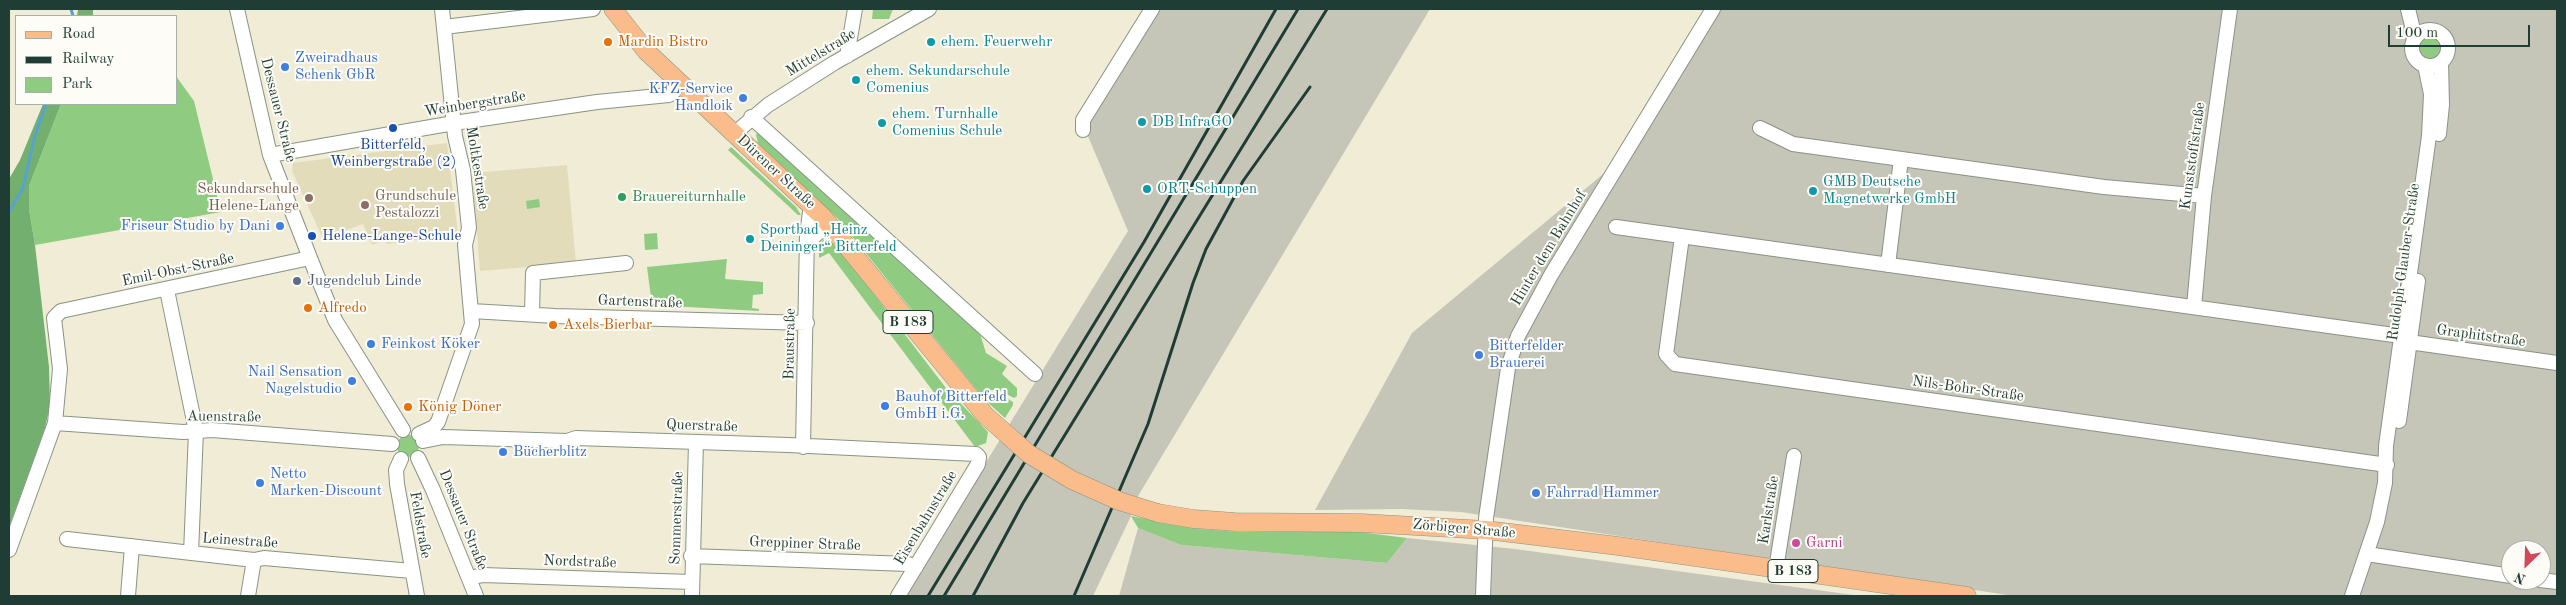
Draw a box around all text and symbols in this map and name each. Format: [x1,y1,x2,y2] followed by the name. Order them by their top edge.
[15,15,178,105] legend
[2391,15,2534,47] scale bar
[783,25,859,81] street label: Mittelstraße
[2396,26,2438,41] text: 100 m
[62,27,95,42] text: Road
[618,33,708,51] place label: Mardin Bistro
[941,33,1052,51] place label: ehem. Feuerwehr
[602,36,614,48] marker: Mardin Bistro
[925,36,937,48] marker: ehem. Feuerwehr
[295,49,378,84] place label: Zweiradhaus Schenk GbR
[62,52,115,67] text: Railway
[256,56,300,164] street label: Dessauer Straße
[279,61,291,73] marker: Zweiradhaus Schenk GbR
[866,62,1010,97] place label: ehem. Sekundarschule Comenius
[850,74,862,86] marker: ehem. Sekundarschule Comenius
[62,77,93,92] text: Park
[648,80,733,115] place label: KFZ-Service Handloik
[423,87,527,121] street label: Weinbergstraße
[737,92,749,104] marker: KFZ-Service Handloik
[2177,101,2209,211] street label: Kunststoffstraße
[892,105,1002,140] place label: ehem. Turnhalle Comenius Schule
[1152,113,1232,131] place label: DB InfraGO
[1136,116,1148,128] marker: DB InfraGO
[876,117,888,129] marker: ehem. Turnhalle Comenius Schule
[387,122,399,134] marker: Bitterfeld, Weinbergstraße (2)
[462,125,492,211] street label: Moltkestraße
[733,131,819,213] street label: Dürener Straße
[330,136,456,171] place label: Bitterfeld, Weinbergstraße (2)
[1823,173,1956,208] place label: GMB Deutsche Magnetwerke GmbH
[197,180,299,215] place label: Sekundarschule Helene-Lange
[1157,180,1257,198] place label: ORT-Schuppen
[2384,182,2424,342] street label: Rudolph-Glauber-Straße
[1141,183,1153,195] marker: ORT-Schuppen
[1807,185,1819,197] marker: GMB Deutsche Magnetwerke GmbH
[375,187,456,222] place label: Grundschule Pestalozzi
[1507,187,1591,309] street label: Hinter dem Bahnhof
[632,188,746,206] place label: Brauereiturnhalle
[616,191,628,203] marker: Brauereiturnhalle
[303,192,315,204] marker: Sekundarschule Helene-Lange
[359,199,371,211] marker: Grundschule Pestalozzi
[121,217,270,235] place label: Friseur Studio by Dani
[274,220,286,232] marker: Friseur Studio by Dani
[760,221,897,256] place label: Sportbad „Heinz Deininger“ Bitterfeld
[322,227,461,245] place label: Helene-Lange-Schule
[306,230,318,242] marker: Helene-Lange-Schule
[744,233,756,245] marker: Sportbad „Heinz Deininger“ Bitterfeld
[120,249,236,291] street label: Emil-Obst-Straße
[307,272,421,290] place label: Jugendclub Linde
[291,275,303,287] marker: Jugendclub Linde
[597,292,683,312] street label: Gartenstraße
[318,299,367,317] place label: Alfredo
[302,302,314,314] marker: Alfredo
[780,308,800,380] street label: Braustraße
[883,311,933,334] road number: B 183
[563,316,652,334] place label: Axels Bierbar
[547,319,559,331] marker: Axels Bierbar
[2435,321,2527,351] street label: Graphitstraße
[381,335,480,353] place label: Feinkost Köker
[1489,337,1564,372] place label: Bitterfelder Brauerei
[365,338,377,350] marker: Feinkost Köker
[1473,349,1485,361] marker: Bitterfelder Brauerei
[248,363,342,398] place label: Nail Sensation Nagelstudio
[1911,372,2025,406] street label: Nils-Bohr-Straße
[346,375,358,387] marker: Nail Sensation Nagelstudio
[895,388,1007,423] place label: Bauhof Bitterfeld GmbH i.G.
[418,398,502,416] place label: König Döner
[879,400,891,412] marker: Bauhof Bitterfeld GmbH i.G.
[402,401,414,413] marker: König Döner
[187,407,261,427] street label: Auenstraße
[666,416,738,436] street label: Querstraße
[513,443,587,461] place label: Bücherblitz
[497,446,509,458] marker: Bücherblitz
[270,465,382,500] place label: Netto Marken-Discount
[435,467,491,573] street label: Dessauer Straße
[891,467,961,569] street label: Eisenbahnstraße
[666,471,688,565] street label: Sommerstraße
[1755,474,1783,546] street label: Karlstraße
[254,477,266,489] marker: Netto Marken-Discount
[1546,484,1659,502] place label: Fahrrad Hammer
[1530,487,1542,499] marker: Fahrrad Hammer
[405,490,435,560] street label: Feldstraße
[1412,516,1516,542] street label: Zörbiger Straße
[201,529,279,553] street label: Leinestraße
[749,533,861,555] street label: Greppiner Straße
[1806,534,1843,552] place label: Garni
[1790,537,1802,549] marker: Garni
[2501,540,2551,590] north arrow
[543,552,617,572] street label: Nordstraße
[1768,560,1818,582] road number: B 183
[2513,569,2528,586] text: N

